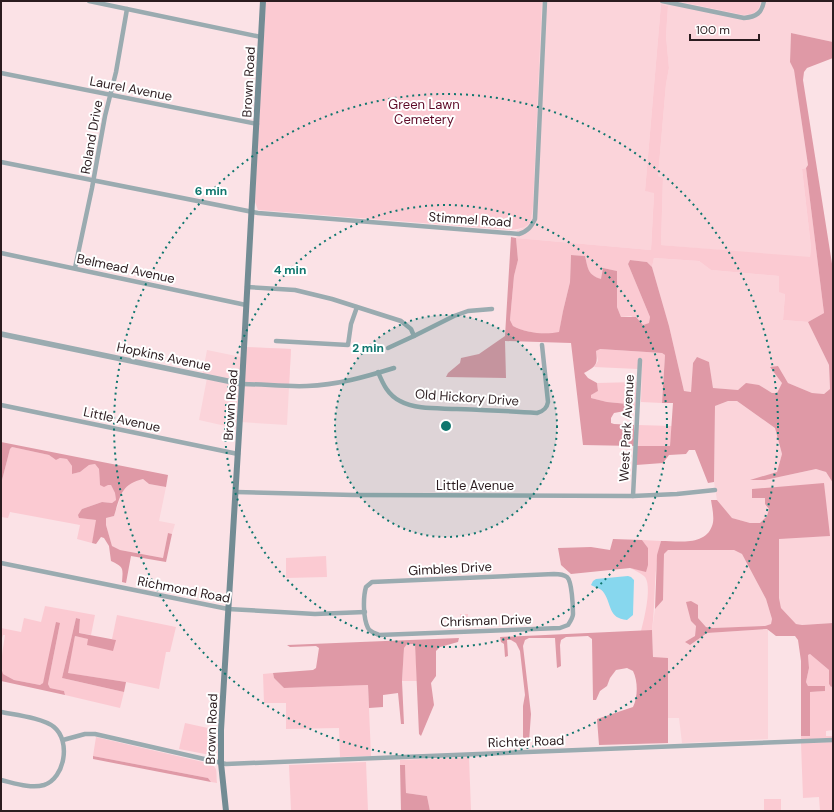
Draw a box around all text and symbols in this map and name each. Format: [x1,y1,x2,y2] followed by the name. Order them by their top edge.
[690,16,759,42] scale bar
[696,22,730,38] text: 100 m
[238,46,259,118] street label: Brown Road
[88,72,174,105] street label: Laurel Avenue
[388,96,460,128] park label: Green Lawn Cemetery
[77,99,106,175] street label: Roland Drive
[195,183,227,199] text: 6 min
[428,208,512,231] street label: Stimmel Road
[75,250,177,287] street label: Belmead Avenue
[274,262,306,278] text: 4 min
[115,338,213,375] street label: Hopkins Avenue
[352,340,384,356] text: 2 min
[220,369,241,441] street label: Brown Road
[615,374,638,482] street label: West Park Avenue
[414,385,519,410] street label: Old Hickory Drive
[82,403,162,436] street label: Little Avenue
[439,419,453,433] centre of rings
[436,477,514,494] street label: Little Avenue
[408,558,492,579] street label: Gimbles Drive
[136,572,232,607] street label: Richmond Road
[440,610,532,631] street label: Chrisman Drive
[202,693,221,765] street label: Brown Road
[487,732,565,751] street label: Richter Road

